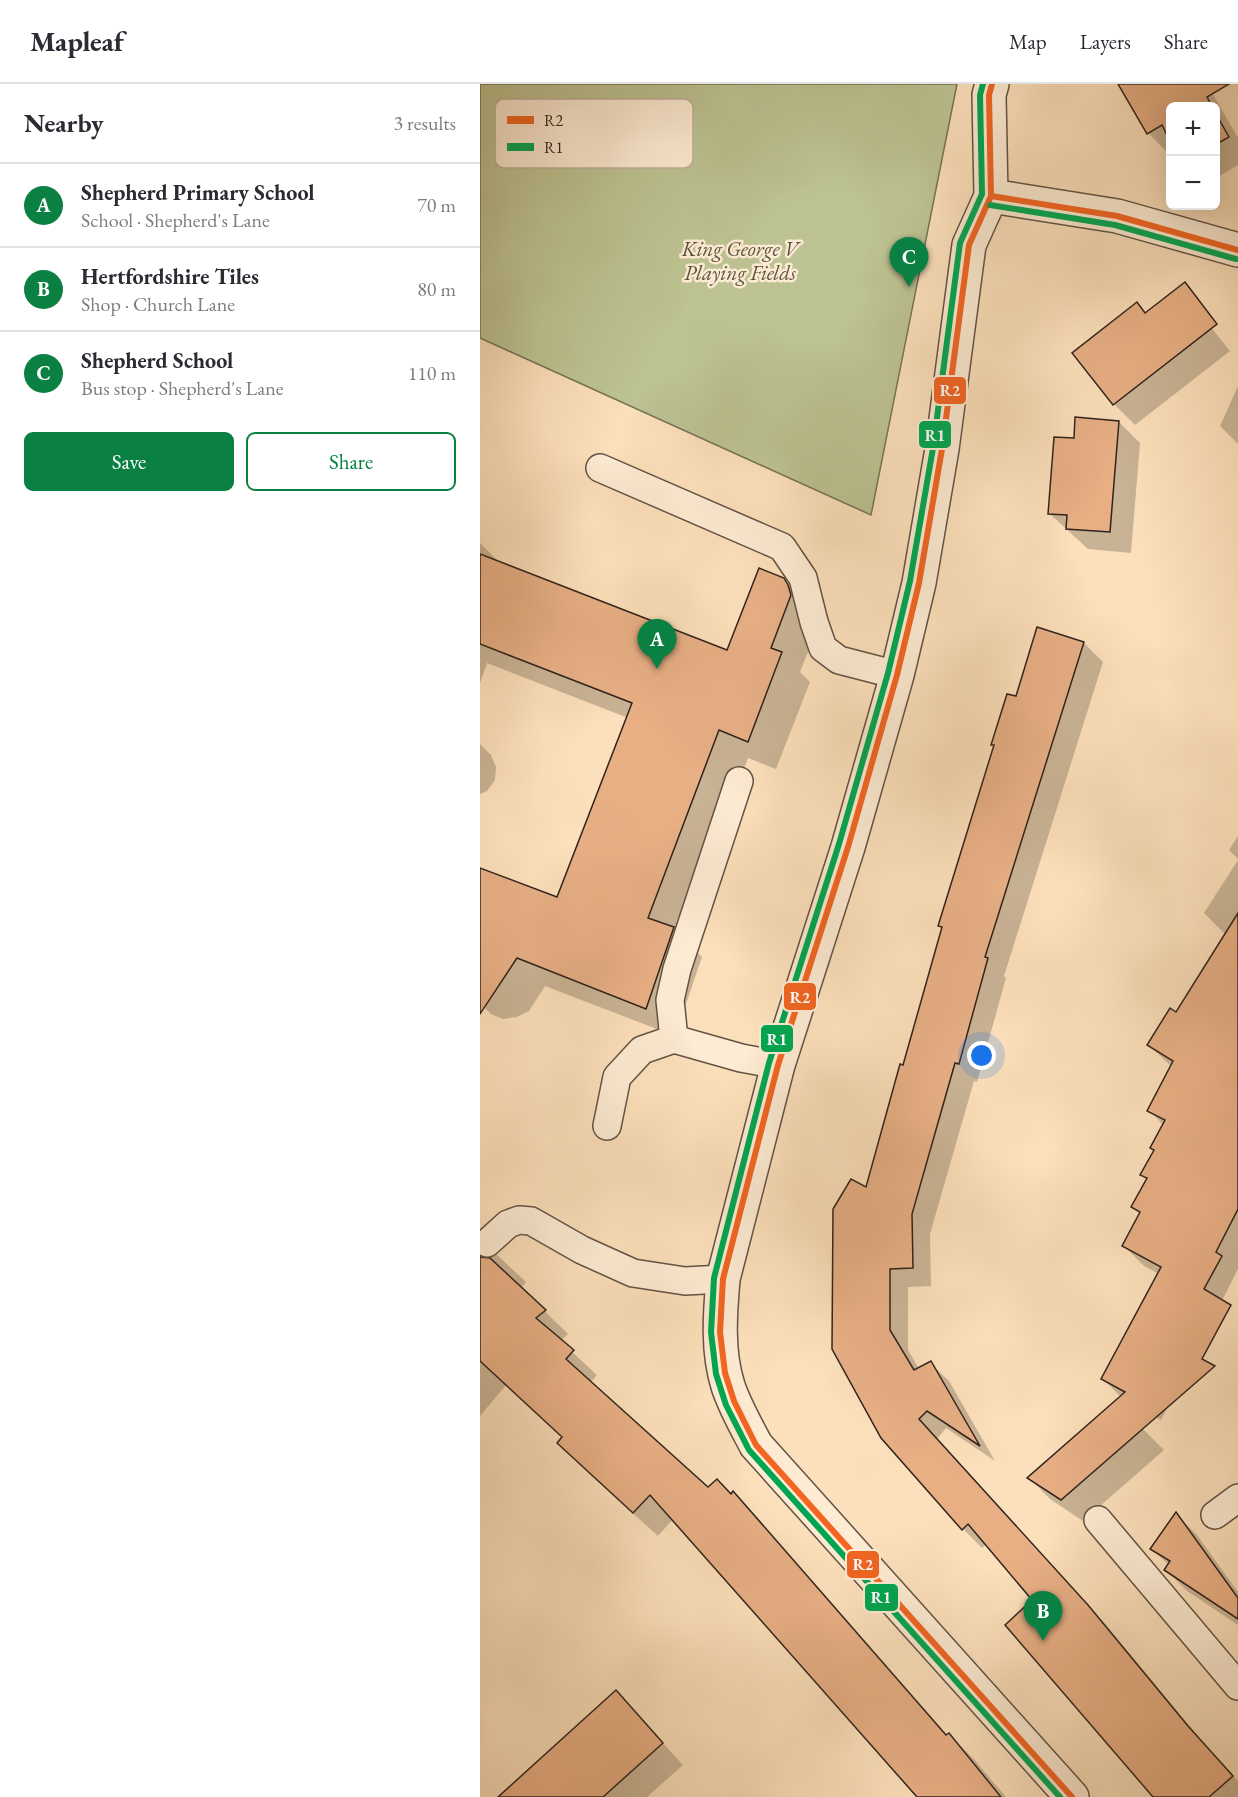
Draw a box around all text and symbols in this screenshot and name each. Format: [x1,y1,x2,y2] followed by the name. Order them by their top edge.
[30,23,124,59] text: Mapleaf
[1009,28,1047,55] text: Map
[1080,28,1131,55] text: Layers
[1164,28,1208,55] text: Share
[495,99,693,168] legend
[1166,102,1220,210] map controls
[1166,102,1220,156] button: +
[24,106,104,140] text: Nearby
[393,110,456,136] text: 3 results
[544,110,563,131] text: R2
[544,137,563,158] text: R1
[1166,156,1220,210] button: −
[81,178,314,207] text: Shepherd Primary School
[36,192,51,218] text: A
[417,192,456,218] text: 70 m
[81,207,270,233] text: School · Shepherd's Lane
[681,235,802,286] park label: King George V Playing Fields
[890,238,928,287] pin: C
[81,262,259,291] text: Hertfordshire Tiles
[37,276,50,302] text: B
[417,276,456,302] text: 80 m
[81,291,235,317] text: Shop · Church Lane
[81,346,233,375] text: Shepherd School
[36,360,51,386] text: C
[408,360,456,386] text: 110 m
[81,375,284,401] text: Bus stop · Shepherd's Lane
[933,376,967,405] line badge: R2
[940,380,961,401] text: R2
[918,420,952,449] line badge: R1
[925,425,945,446] text: R1
[24,432,234,491] button: Save
[246,432,456,491] button: Share
[638,620,676,669] pin: A
[783,982,817,1011] line badge: R2
[790,987,811,1008] text: R2
[760,1024,794,1053] line badge: R1
[767,1029,787,1050] text: R1
[967,1041,996,1070] your location
[846,1550,880,1579] line badge: R2
[853,1554,874,1575] text: R2
[864,1583,899,1612] line badge: R1
[871,1587,891,1608] text: R1
[1024,1592,1062,1641] pin: B

